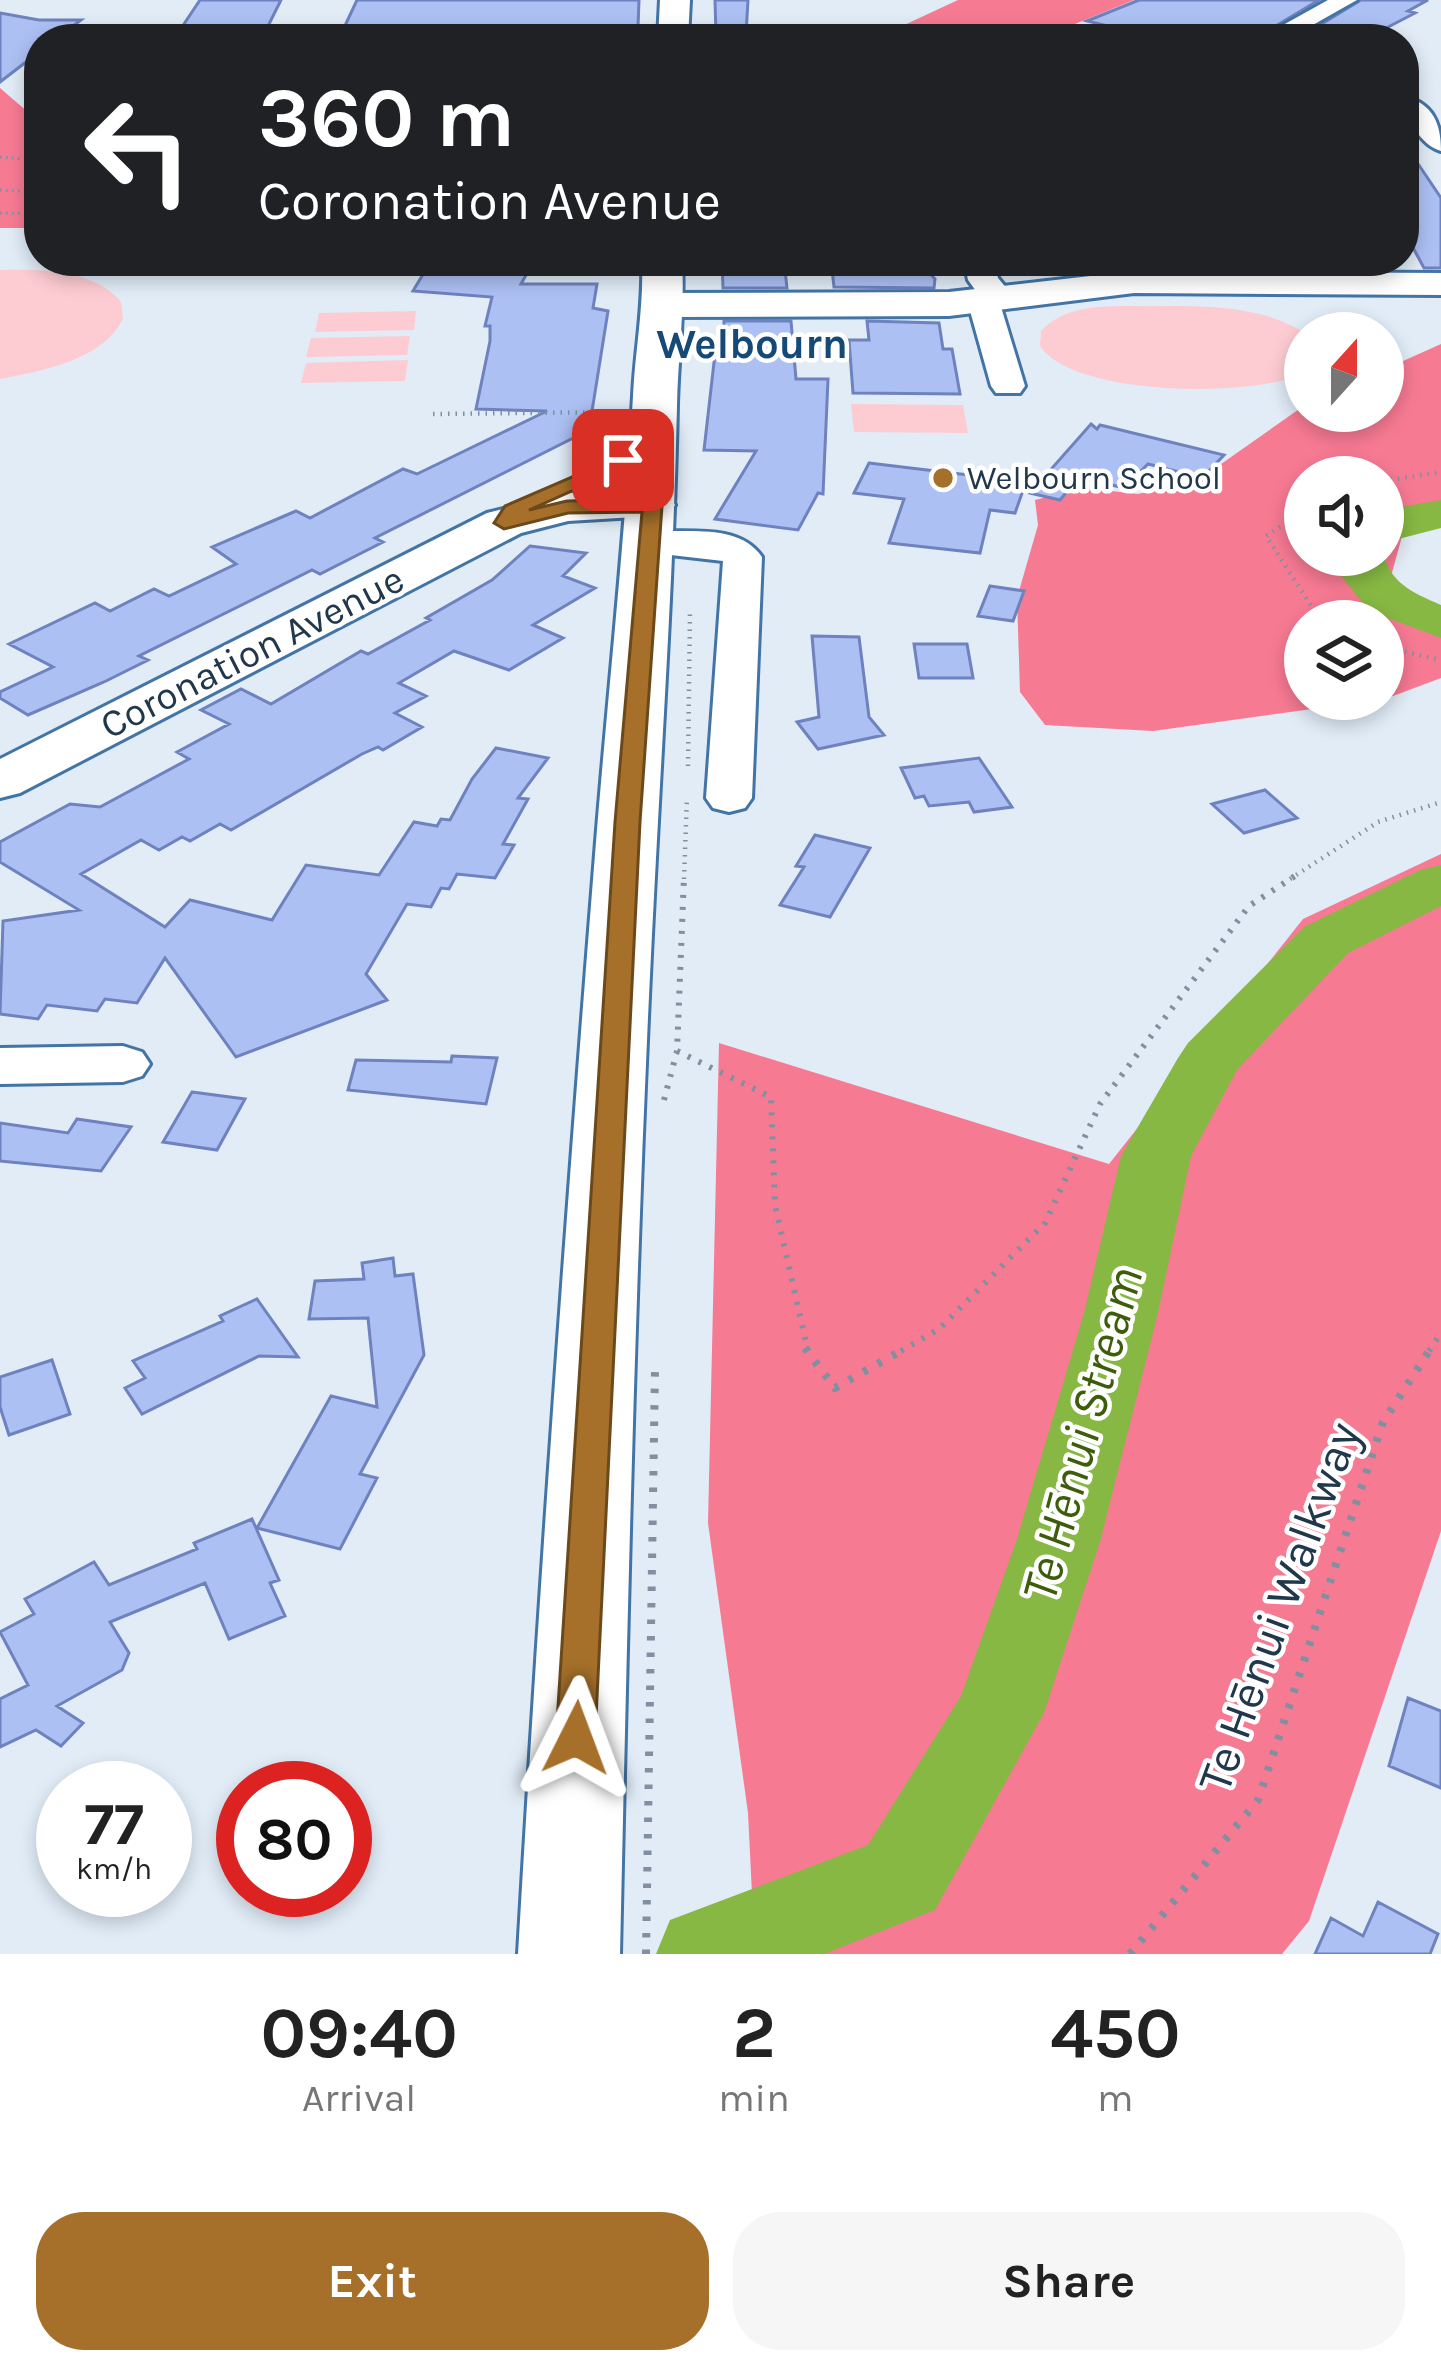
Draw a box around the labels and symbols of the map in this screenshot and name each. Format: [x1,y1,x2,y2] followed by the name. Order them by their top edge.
[1284,312,1404,432] north arrow
[656,319,848,369] district label: Welbourn
[572,409,674,511] pin
[967,459,1221,497] place label: Welbourn School
[930,465,956,491] marker: Welbourn School
[93,556,411,748] street label: Coronation Avenue
[1009,1260,1155,1608] water label: Te Hēnui Stream
[1186,1415,1373,1800] street label: Te Hēnui Walkway
[513,1675,639,1801] position arrow
[216,1761,372,1917] speed limit sign: 80

